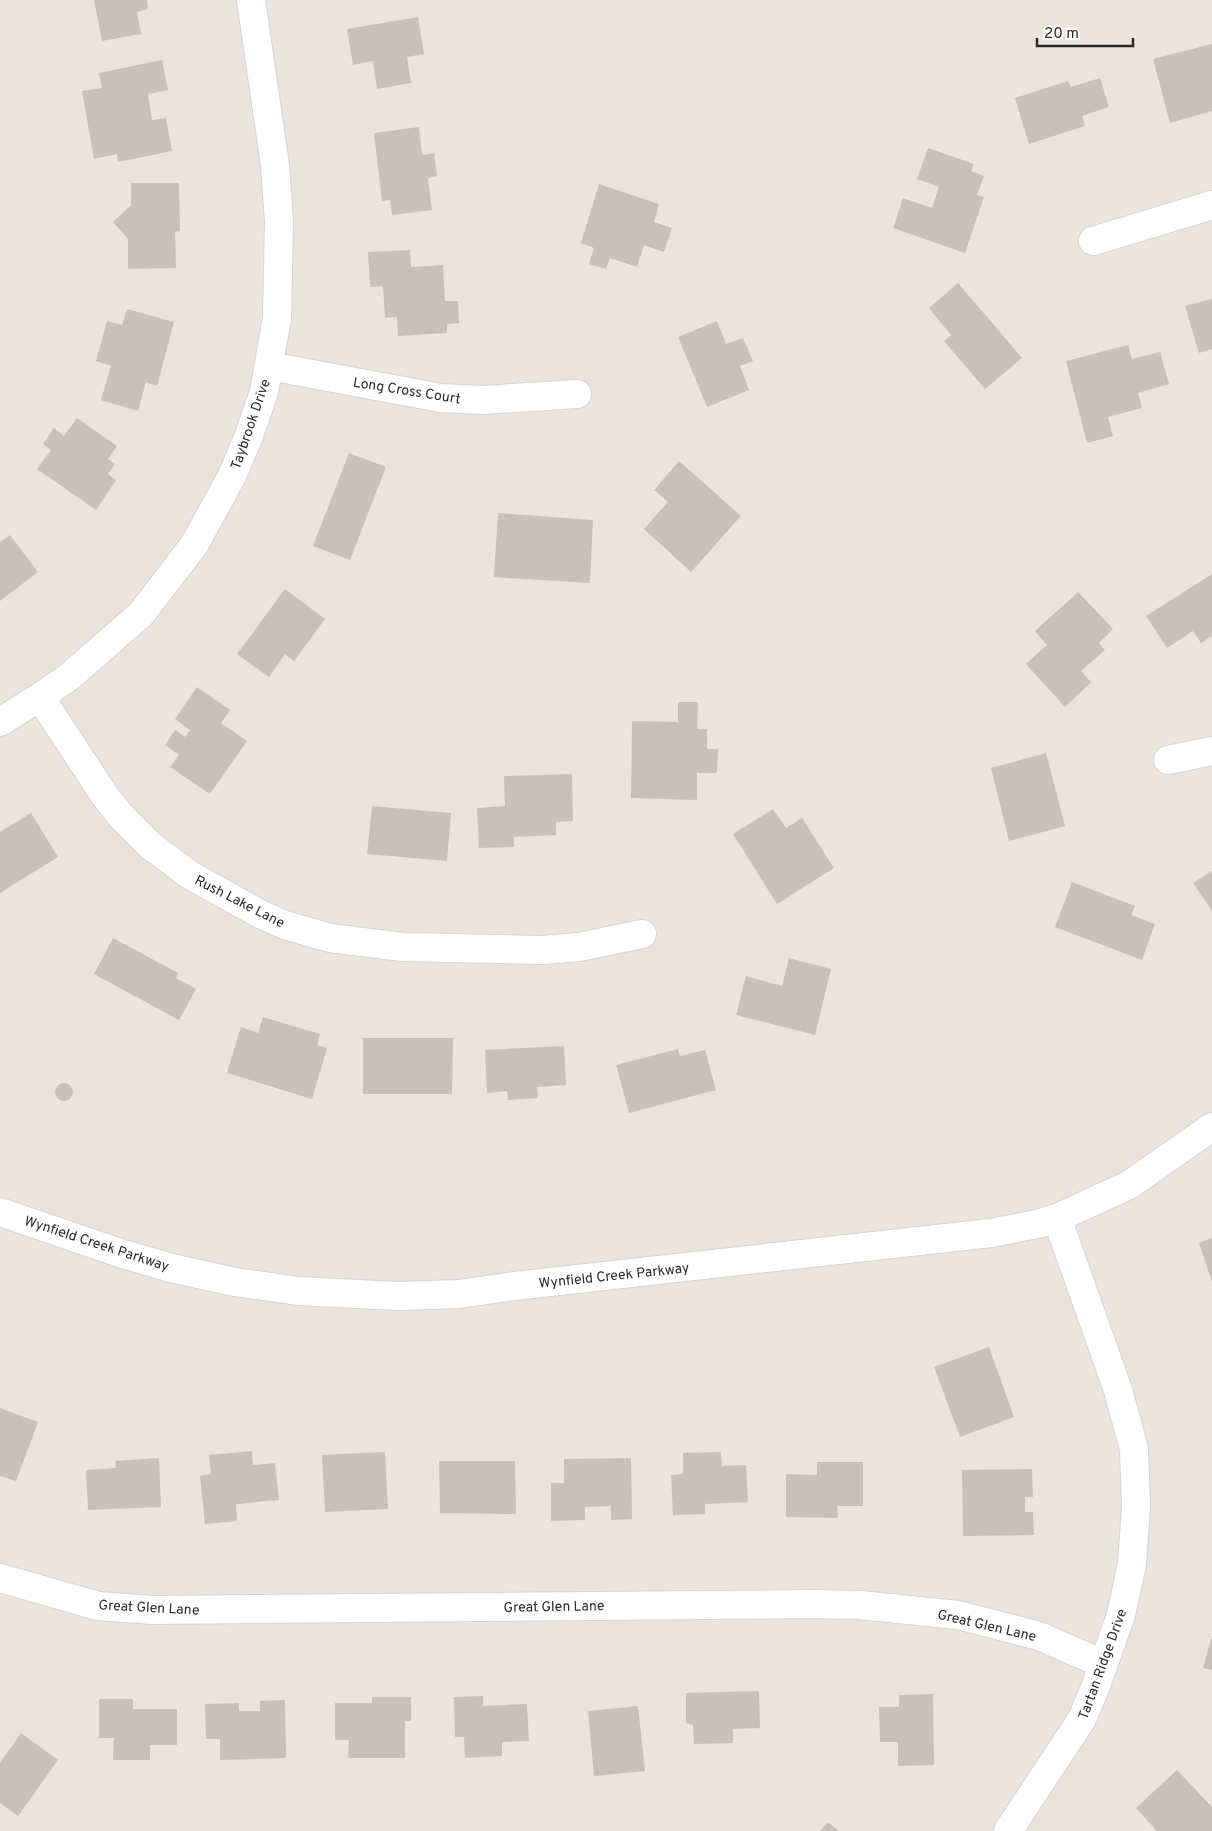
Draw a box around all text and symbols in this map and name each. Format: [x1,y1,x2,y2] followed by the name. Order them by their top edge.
[1037,15,1133,47] scale bar
[1044,25,1079,44] text: 20 m
[352,375,462,408] street label: Long Cross Court
[228,377,275,472] street label: Taybrook Drive
[191,872,287,932] street label: Rush Lake Lane
[22,1213,171,1276] street label: Wynfield Creek Parkway
[538,1260,690,1293] street label: Wynfield Creek Parkway
[98,1597,200,1620] street label: Great Glen Lane
[503,1598,605,1617] street label: Great Glen Lane
[936,1607,1038,1646] street label: Great Glen Lane
[1075,1607,1131,1722] street label: Tartan Ridge Drive

